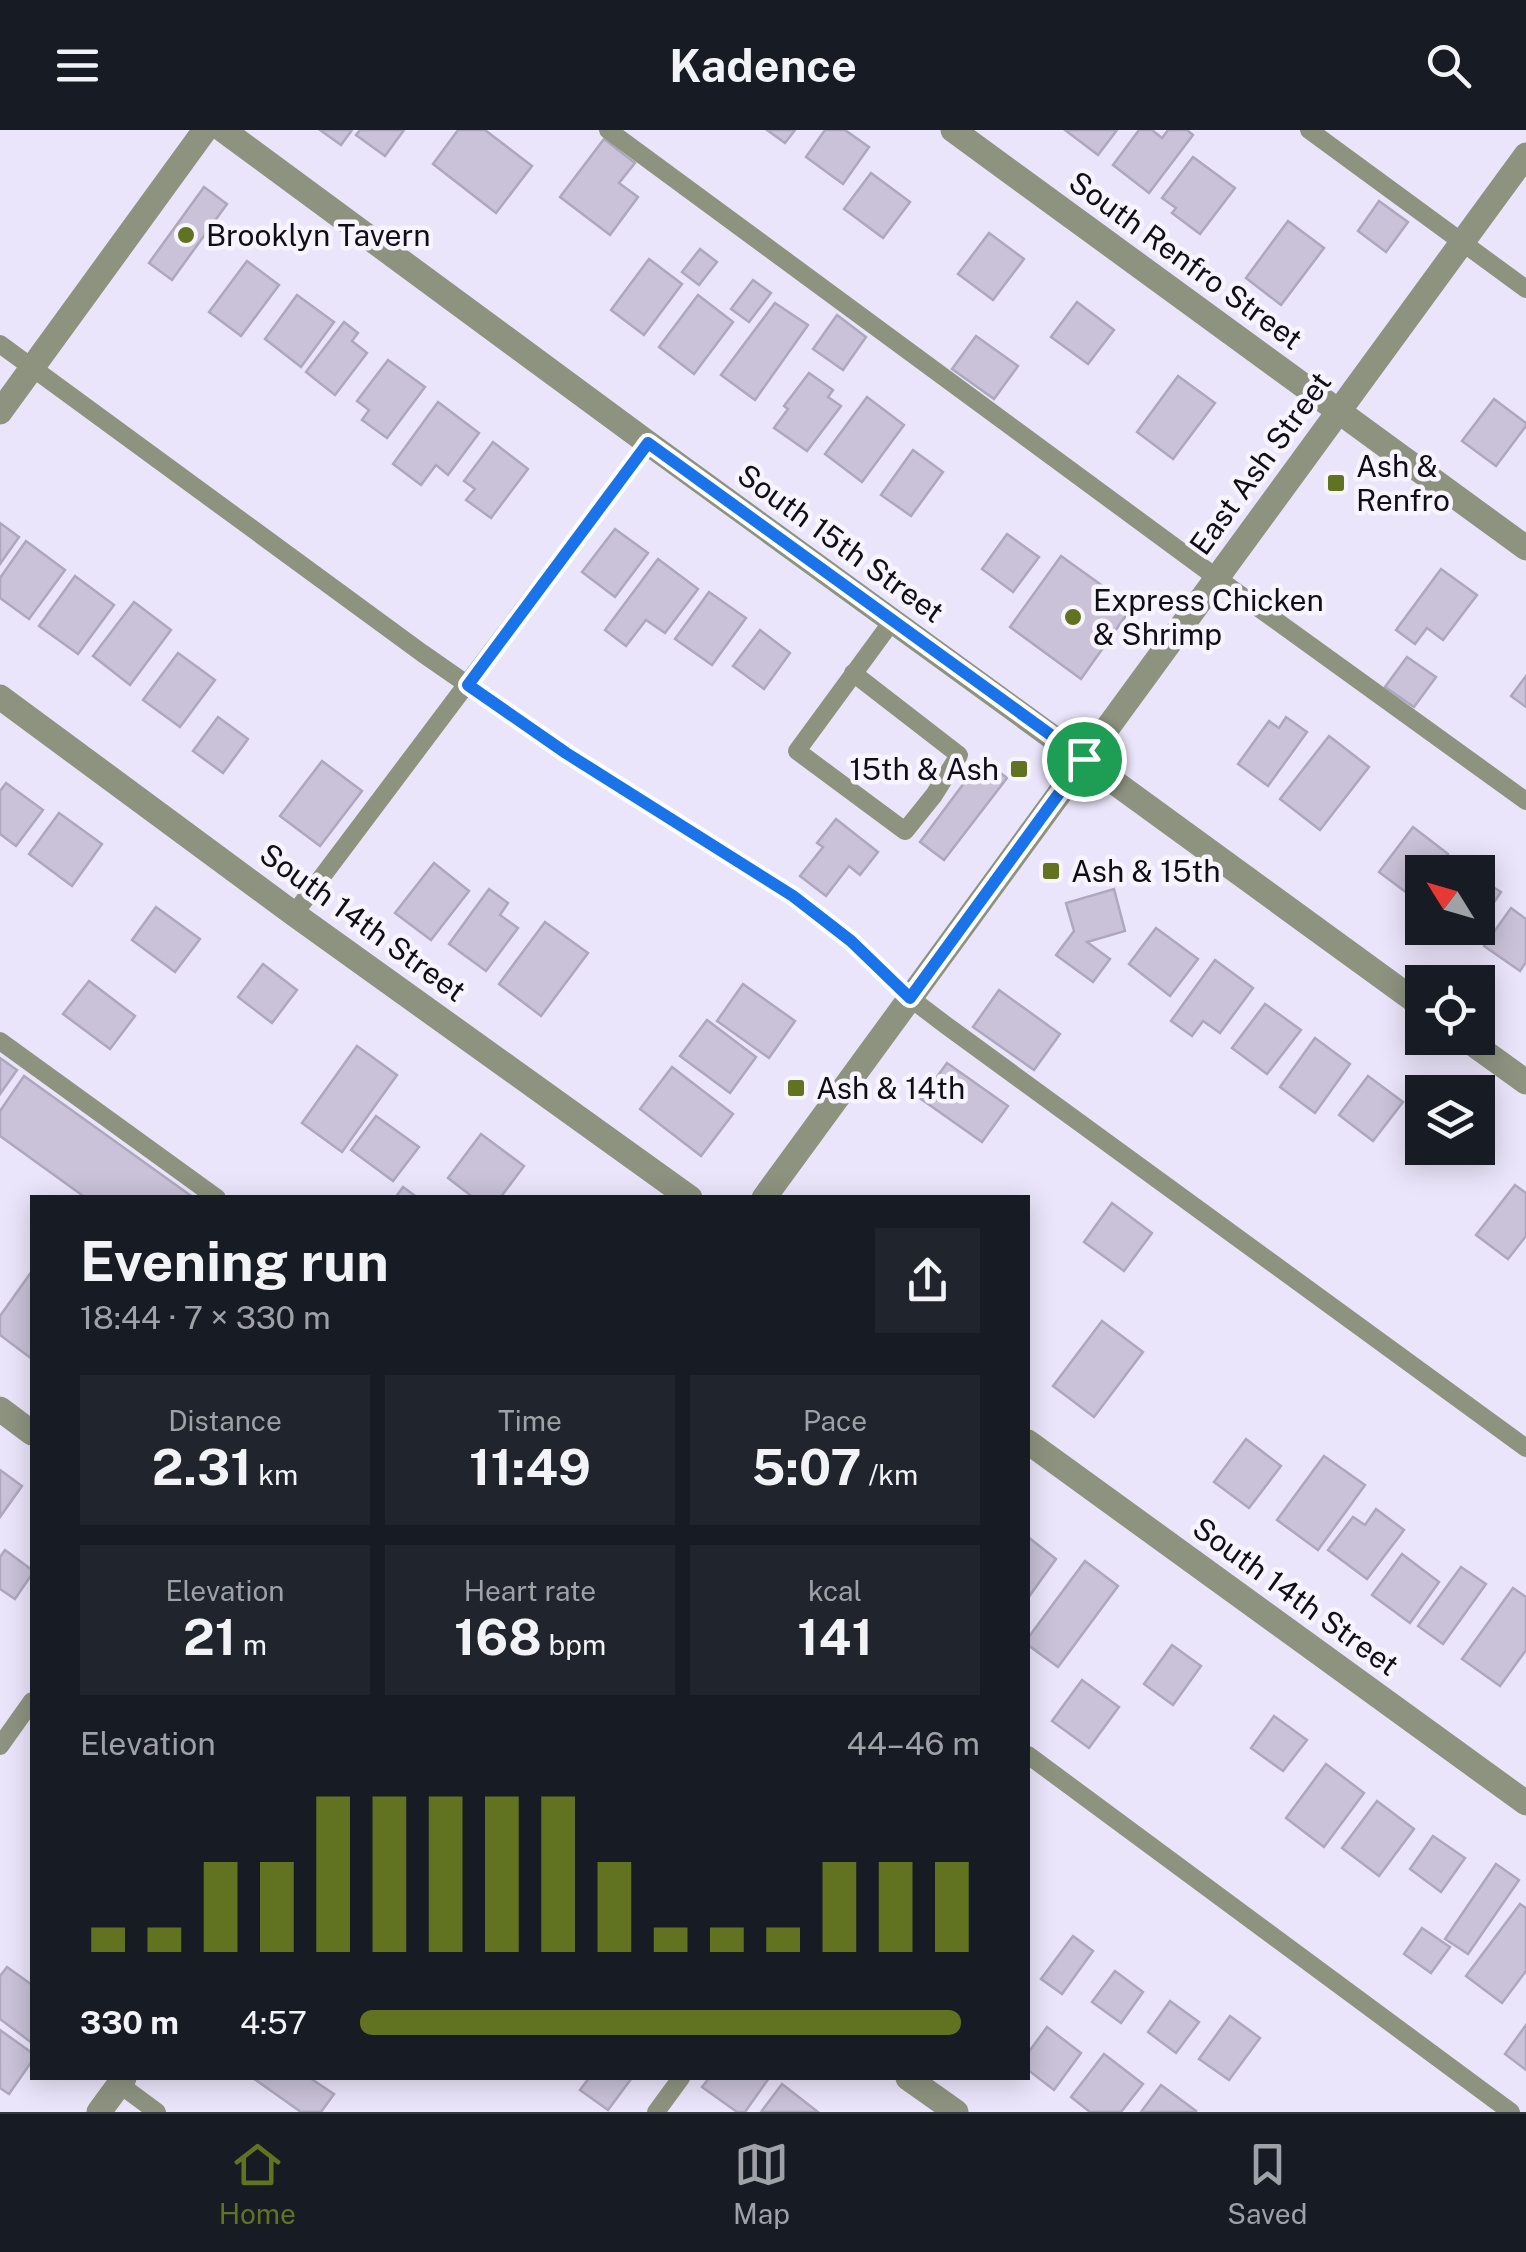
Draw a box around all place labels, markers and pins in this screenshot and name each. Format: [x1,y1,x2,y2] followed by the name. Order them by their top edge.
[206,217,431,253] place label: Brooklyn Tavern
[175,224,197,246] marker: Brooklyn Tavern
[1356,448,1450,518] place label: Ash & Renfro
[1325,472,1347,494] marker: Ash & Renfro
[1093,582,1324,652] place label: Express Chicken & Shrimp
[1062,606,1084,628] marker: Express Chicken & Shrimp
[1042,717,1127,802] pin
[849,751,999,787] place label: 15th & Ash
[1008,758,1030,780] marker: 15th & Ash
[1071,853,1221,889] place label: Ash & 15th
[1040,860,1062,882] marker: Ash & 15th
[816,1070,965,1106] place label: Ash & 14th
[785,1077,807,1099] marker: Ash & 14th

